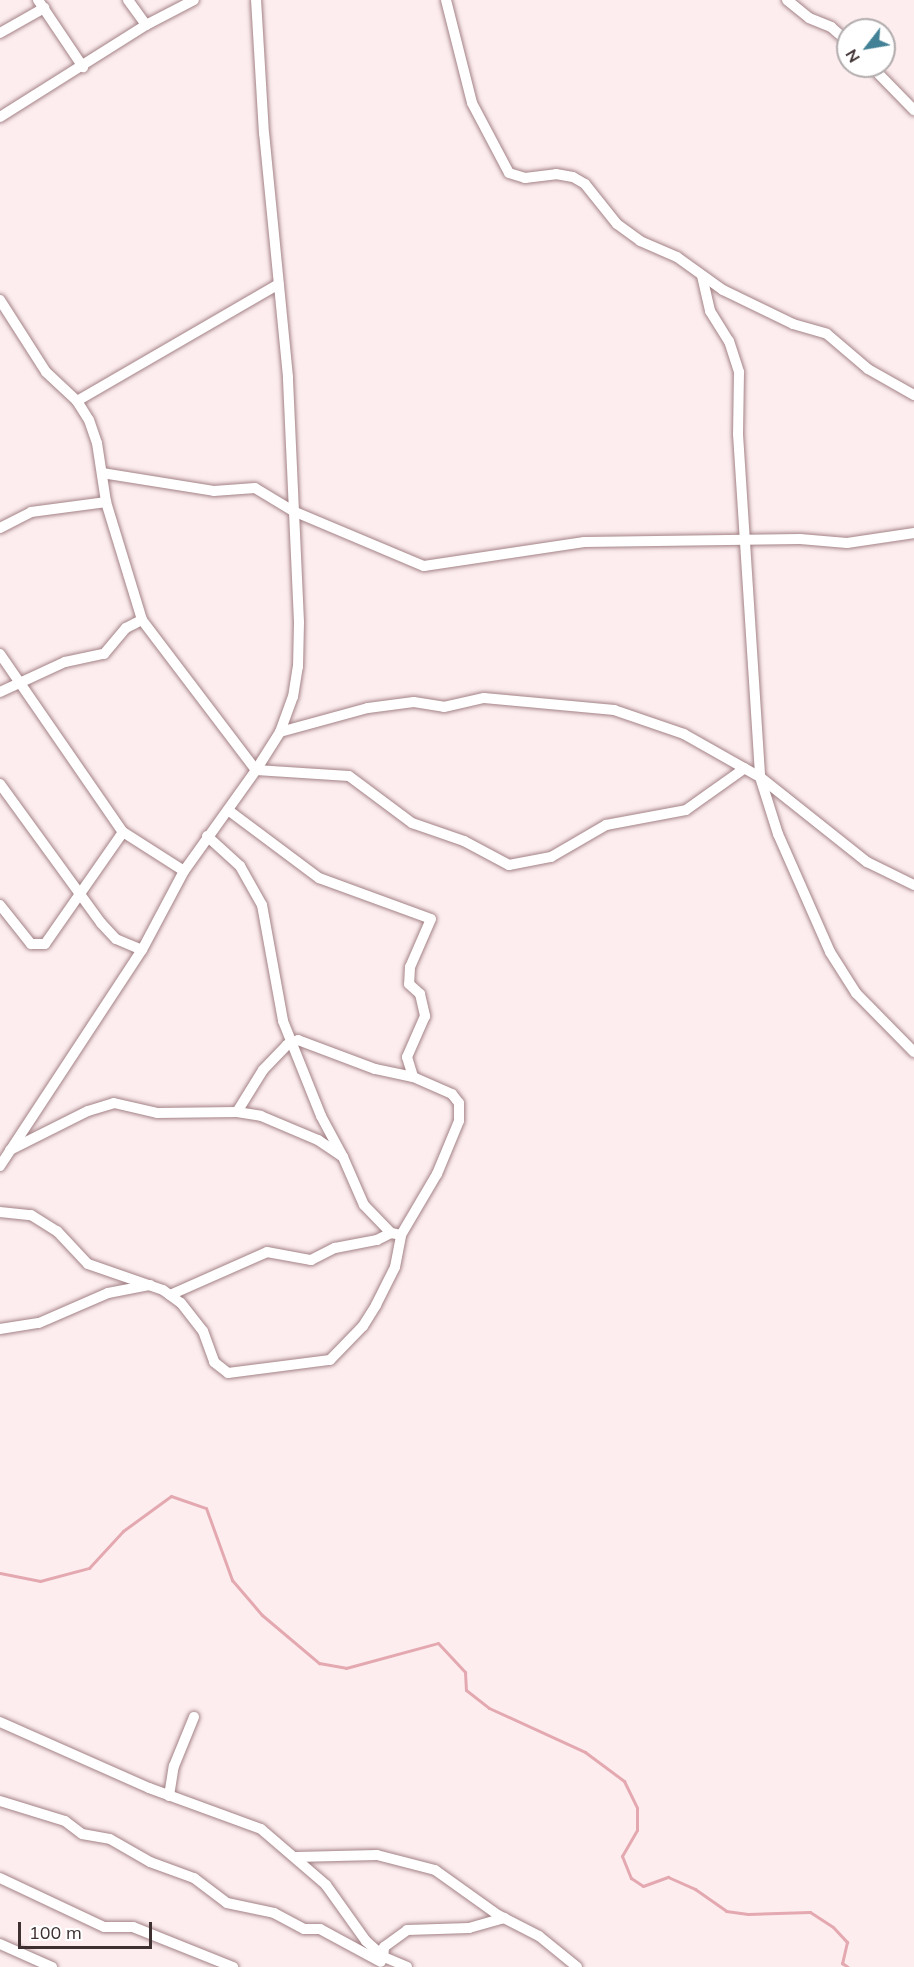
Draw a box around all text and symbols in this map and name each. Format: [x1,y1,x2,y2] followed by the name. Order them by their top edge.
[836,18,896,78] north arrow
[841,46,864,67] text: N
[21,1910,154,1948] scale bar
[29,1921,82,1944] text: 100 m

